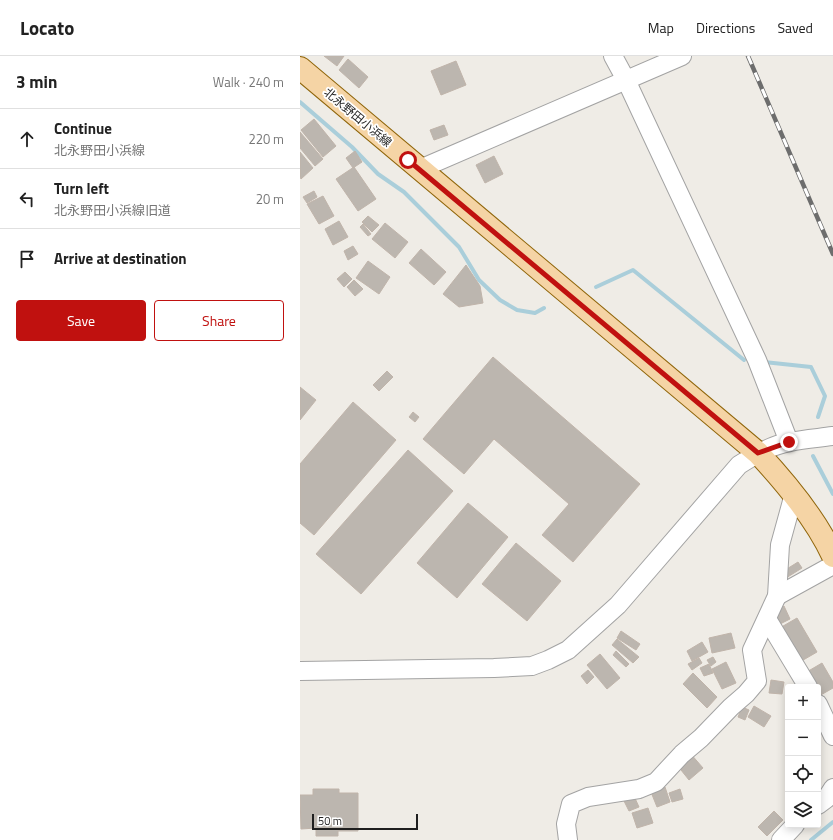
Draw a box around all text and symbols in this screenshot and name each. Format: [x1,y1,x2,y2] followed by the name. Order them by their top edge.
[20,13,74,42] text: Locato
[648,17,674,38] text: Map
[696,17,755,38] text: Directions
[777,17,813,38] text: Saved
[16,69,57,95] text: 3 min
[213,72,284,92] text: Walk · 240 m
[320,83,396,151] street label: 北永野田小浜線
[54,117,112,140] text: Continue
[16,128,38,150] icon: ahead
[248,129,284,149] text: 220 m
[54,140,145,160] text: 北永野田小浜線
[399,151,417,169] route start
[54,177,109,200] text: Turn left
[16,188,38,210] icon: left
[256,189,284,209] text: 20 m
[54,200,171,220] text: 北永野田小浜線旧道
[54,247,187,270] text: Arrive at destination
[16,248,38,270] icon: arrive
[16,300,146,341] button: Save
[154,300,284,341] button: Share
[780,433,798,451] route end
[785,684,821,828] map controls
[785,684,821,720] button: +
[785,720,821,756] button: −
[785,756,821,792] button: locate
[785,792,821,828] button: layers
[312,812,418,831] scale bar
[318,813,342,829] text: 50 m

